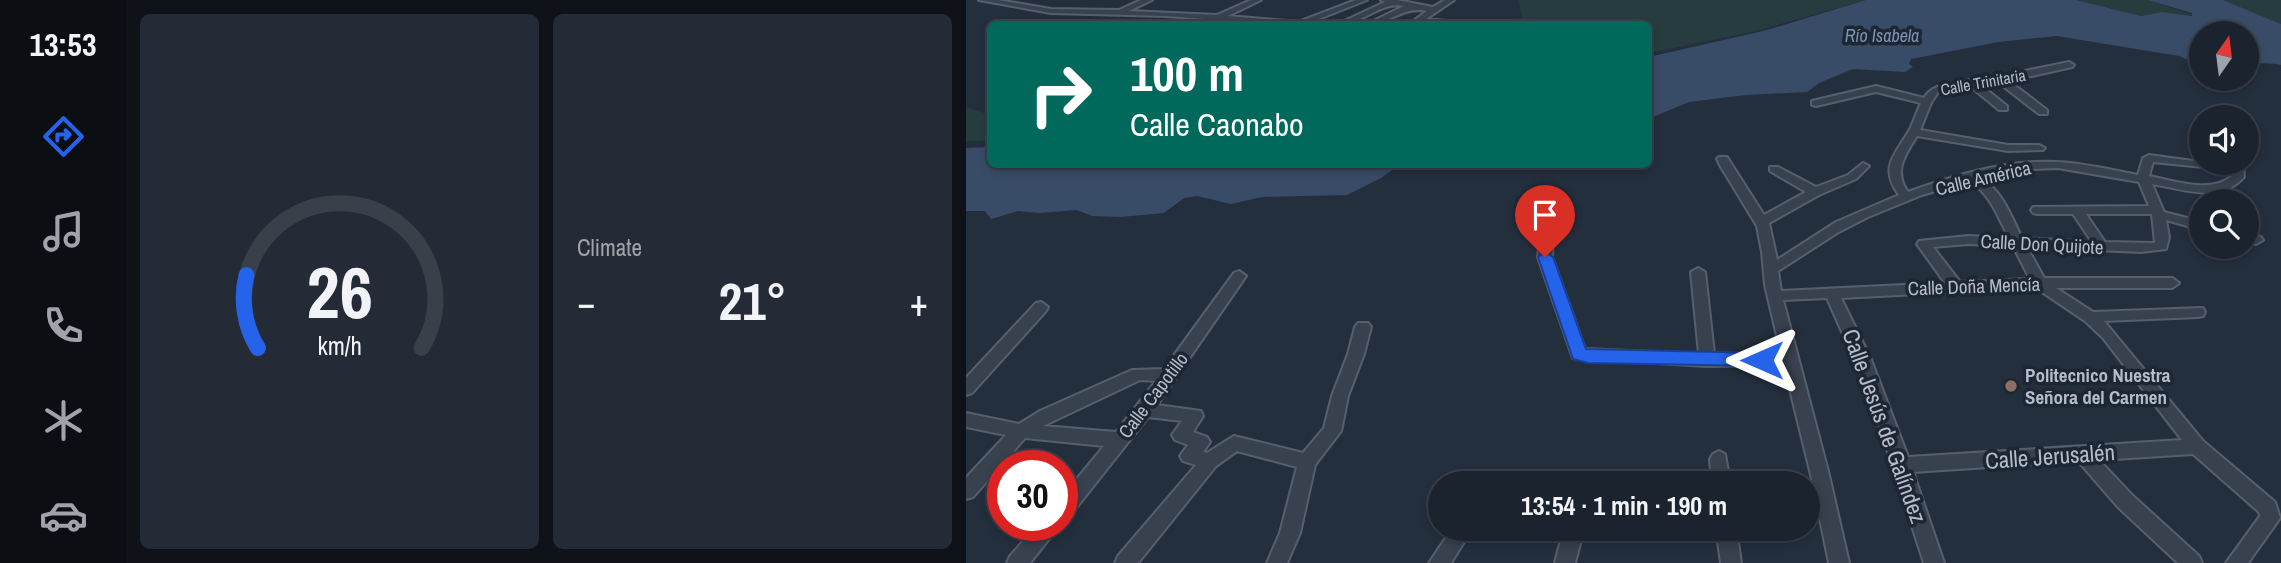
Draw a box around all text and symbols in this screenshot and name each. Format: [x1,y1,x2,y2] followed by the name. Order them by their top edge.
[2189,21,2259,91] north arrow
[2189,21,2259,259] map controls
[29,23,97,66] text: 13:53
[1845,23,1919,48] water label: Río Isabela
[1130,40,1244,106] text: 100 m
[1015,49,1106,140] icon: right
[1939,64,2028,100] street label: Calle Trinitaria
[1130,103,1304,146] text: Calle Caonabo
[2189,105,2259,175] button: sound
[39,112,88,161] icon: directions
[1933,154,2033,202] street label: Calle América
[1515,185,1575,257] pin
[2189,189,2259,259] button: search
[1526,196,1564,234] icon: arrive
[39,207,88,256] icon: music
[1980,228,2104,260] street label: Calle Don Quijote
[577,232,642,263] text: Climate
[306,243,373,341] text: 26
[718,266,787,336] text: 21°
[1907,271,2041,301] street label: Calle Doña Mencía
[577,277,595,328] text: −
[910,277,928,328] text: +
[39,301,88,350] icon: phone
[1725,323,1799,397] position arrow
[1835,325,1935,527] street label: Calle Jesús de Galíndez
[317,328,362,362] text: km/h
[1112,347,1194,443] street label: Calle Capotillo
[2025,362,2171,410] place label: Politecnico Nuestra Señora del Carmen
[2003,378,2019,394] marker: Politecnico Nuestra Señora del Carmen
[39,396,88,445] icon: climate
[1984,436,2116,476] street label: Calle Jerusalén
[987,450,1078,541] speed limit sign: 30
[1521,488,1727,523] text: 13:54 · 1 min · 190 m
[39,491,88,540] icon: car

